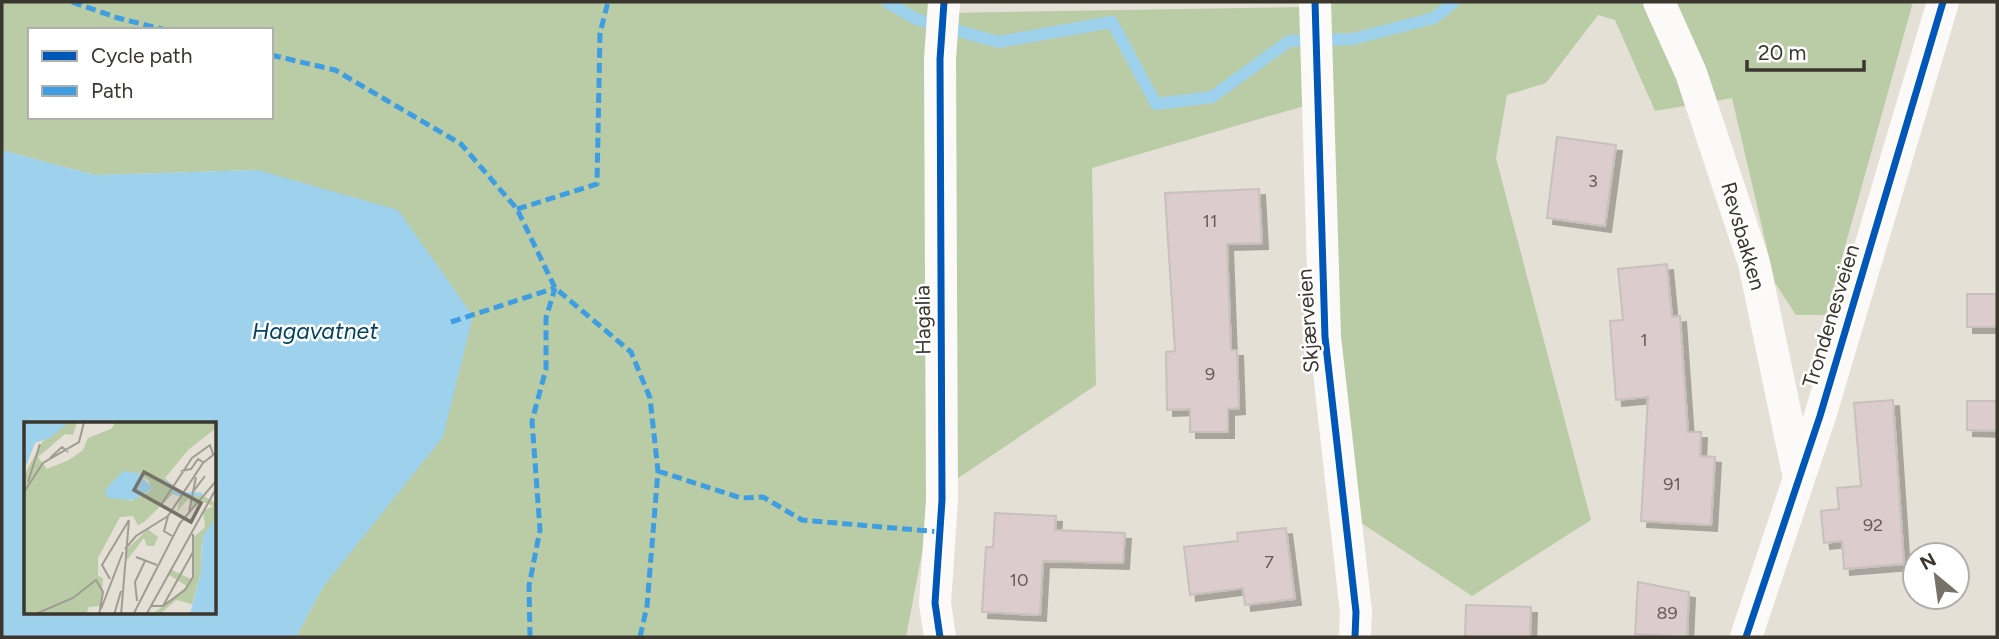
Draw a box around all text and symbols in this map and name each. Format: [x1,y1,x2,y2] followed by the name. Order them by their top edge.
[28,28,273,119] legend
[1747,28,1864,72] scale bar
[1758,40,1806,65] text: 20 m
[91,43,192,68] text: Cycle path
[91,78,133,103] text: Path
[1588,170,1598,192] house number: 3
[1716,179,1771,293] street label: Revsbakken
[1203,210,1217,232] house number: 11
[1797,241,1864,391] street label: Trondenesveien
[1291,268,1324,374] street label: Skjærveien
[909,285,936,355] street label: Hagalia
[252,317,378,345] water label: Hagavatnet
[1640,329,1648,351] house number: 1
[1205,363,1215,385] house number: 9
[24,422,217,614] inset map
[1663,473,1681,495] house number: 91
[1863,514,1883,536] house number: 92
[1901,541,1971,611] north arrow
[1916,548,1940,575] text: N
[1264,551,1274,573] house number: 7
[1010,569,1028,591] house number: 10
[1656,602,1678,624] house number: 89

